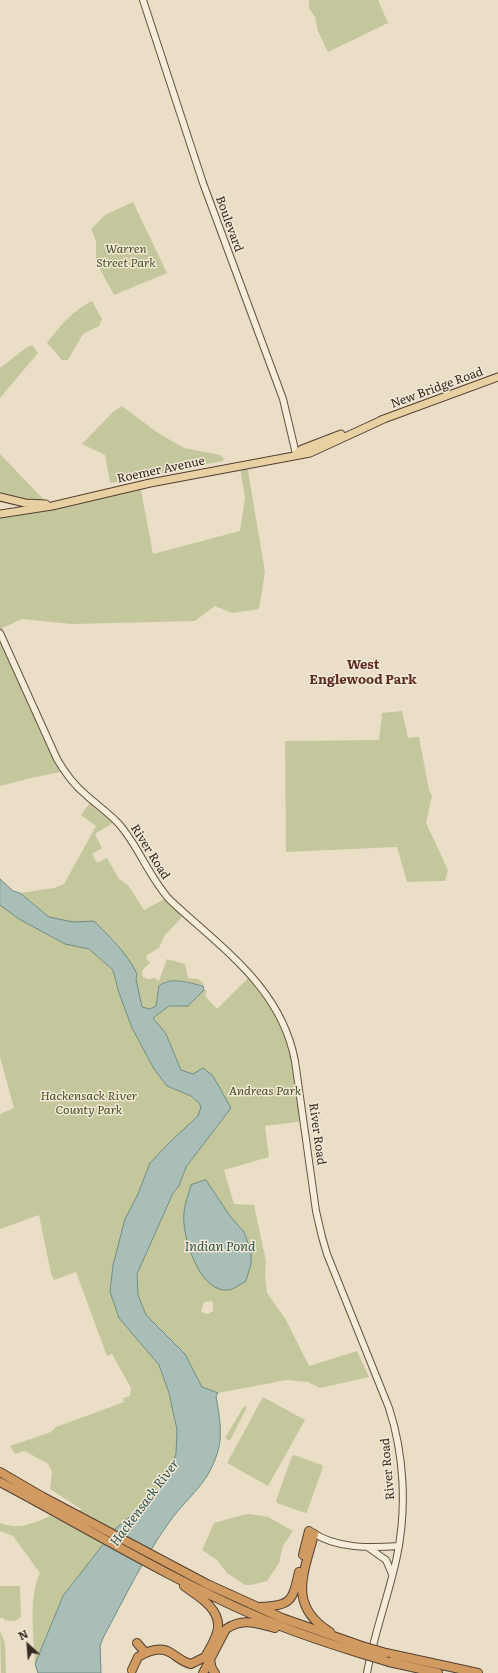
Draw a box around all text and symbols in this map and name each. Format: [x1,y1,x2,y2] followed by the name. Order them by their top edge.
[212,194,246,254] street label: Boulevard
[96,242,156,270] park label: Warren Street Park
[389,365,485,411] street label: New Bridge Road
[116,454,206,486] street label: Roemer Avenue
[309,657,417,688] district label: West Englewood Park
[127,822,173,882] street label: River Road
[229,1084,301,1098] park label: Andreas Park
[41,1089,137,1117] park label: Hackensack River County Park
[306,1102,328,1166] street label: River Road
[184,1239,256,1255] water label: Indian Pond
[378,1437,398,1501] street label: River Road
[107,1456,183,1550] water label: Hackensack River
[8,1625,48,1665] north arrow
[15,1625,30,1643] text: N

